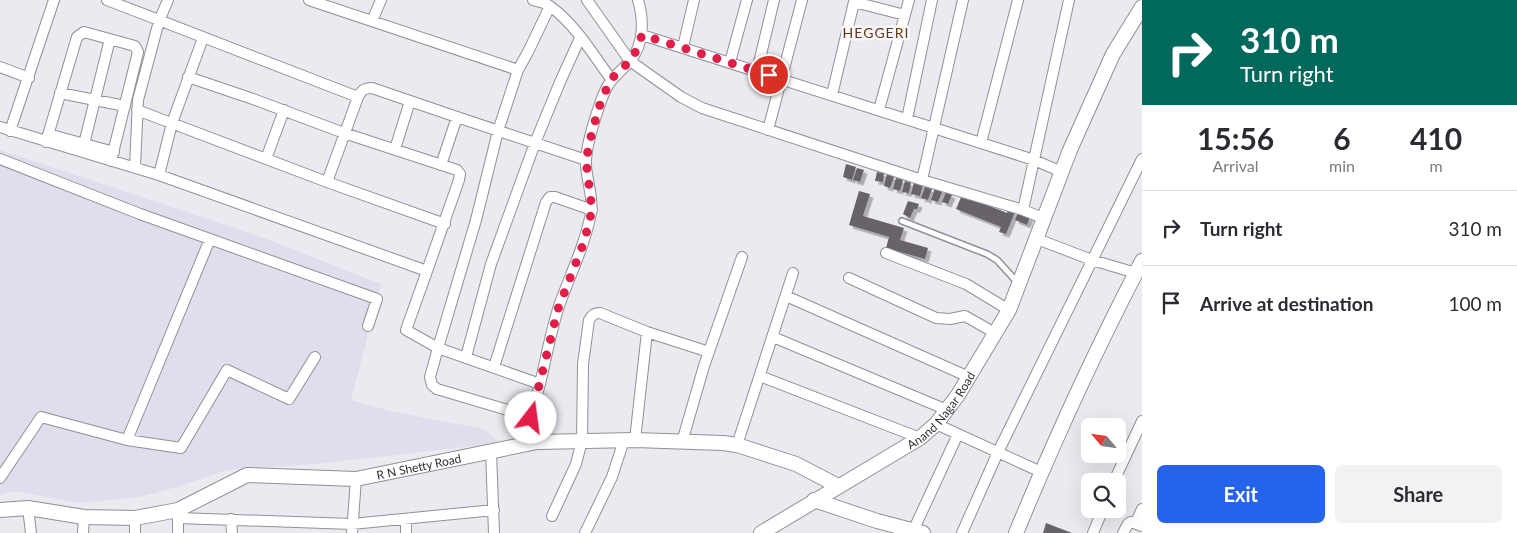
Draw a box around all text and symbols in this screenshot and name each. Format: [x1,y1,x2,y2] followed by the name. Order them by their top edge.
[1240,18,1339,60] text: 310 m
[1157,20,1222,85] icon: right
[843,24,909,41] district label: HEGGERI
[748,54,790,96] pin
[1240,60,1334,87] text: Turn right
[755,61,783,89] icon: arrive
[1197,120,1274,156] text: 15:56
[1333,120,1351,156] text: 6
[1410,120,1462,156] text: 410
[1212,156,1259,175] text: Arrival
[1329,156,1355,175] text: min
[1429,156,1443,175] text: m
[1157,214,1185,242] icon: right
[1200,217,1282,240] text: Turn right
[1448,217,1502,240] text: 310 m
[1157,289,1185,317] icon: arrive
[1200,292,1373,315] text: Arrive at destination
[1448,292,1502,315] text: 100 m
[904,369,978,452] street label: Anand Nagar Road
[504,391,556,443] position arrow
[1081,418,1126,462] north arrow
[1081,418,1126,518] map controls
[375,450,462,482] street label: R N Shetty Road
[1157,465,1325,523] button: Exit
[1335,465,1502,523] button: Share
[1081,473,1126,518] button: search

